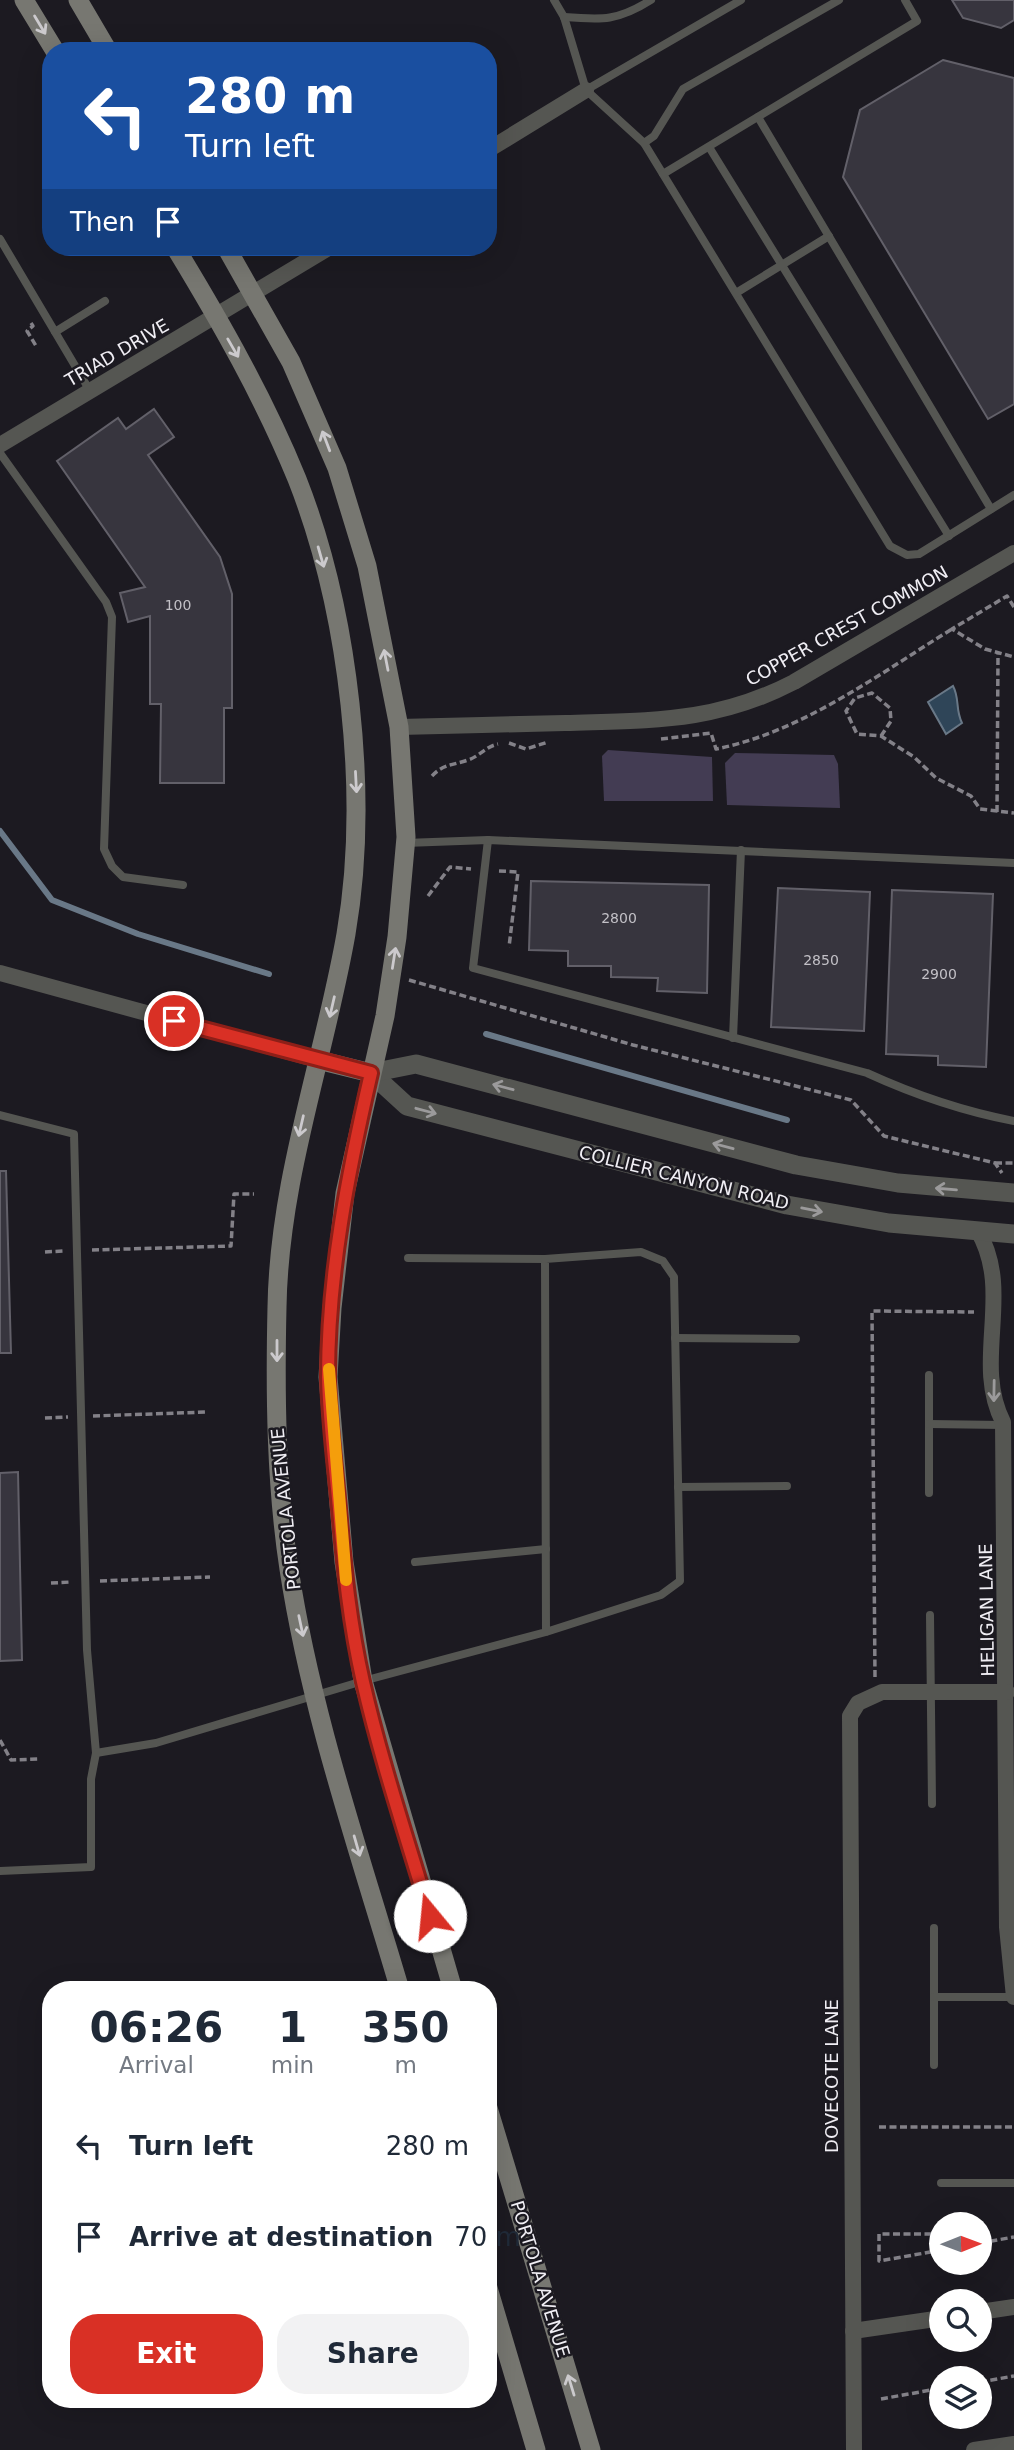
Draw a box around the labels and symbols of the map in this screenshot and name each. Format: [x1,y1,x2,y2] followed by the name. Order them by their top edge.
[33,15,47,35] one-way arrow
[60,314,172,391] street label: TRIAD DRIVE
[226,338,240,358] one-way arrow
[318,430,331,452] one-way arrow
[315,546,328,568] one-way arrow
[742,561,952,690] street label: COPPER CREST COMMON
[165,597,191,613] house number: 100
[379,649,393,672] one-way arrow
[350,770,363,793] one-way arrow
[601,910,637,926] house number: 2800
[388,947,401,970] one-way arrow
[803,952,839,968] house number: 2850
[921,966,957,982] house number: 2900
[144,991,204,1051] pin
[324,995,338,1018] one-way arrow
[492,1080,515,1093] one-way arrow
[414,1105,437,1118] one-way arrow
[294,1114,308,1137] one-way arrow
[712,1139,735,1152] one-way arrow
[577,1141,791,1214] street label: COLLIER CANYON ROAD
[935,1182,958,1195] one-way arrow
[800,1204,823,1217] one-way arrow
[270,1340,284,1363] one-way arrow
[988,1379,1001,1402] one-way arrow
[267,1427,304,1591] street label: PORTOLA AVENUE
[975,1543,998,1677] street label: HELIGAN LANE
[294,1614,308,1637] one-way arrow
[352,1835,365,1857] one-way arrow
[393,1879,467,1953] position arrow
[821,1999,842,2153] street label: DOVECOTE LANE
[507,2198,574,2360] street label: PORTOLA AVENUE
[929,2212,992,2275] north arrow
[564,2374,577,2396] one-way arrow

